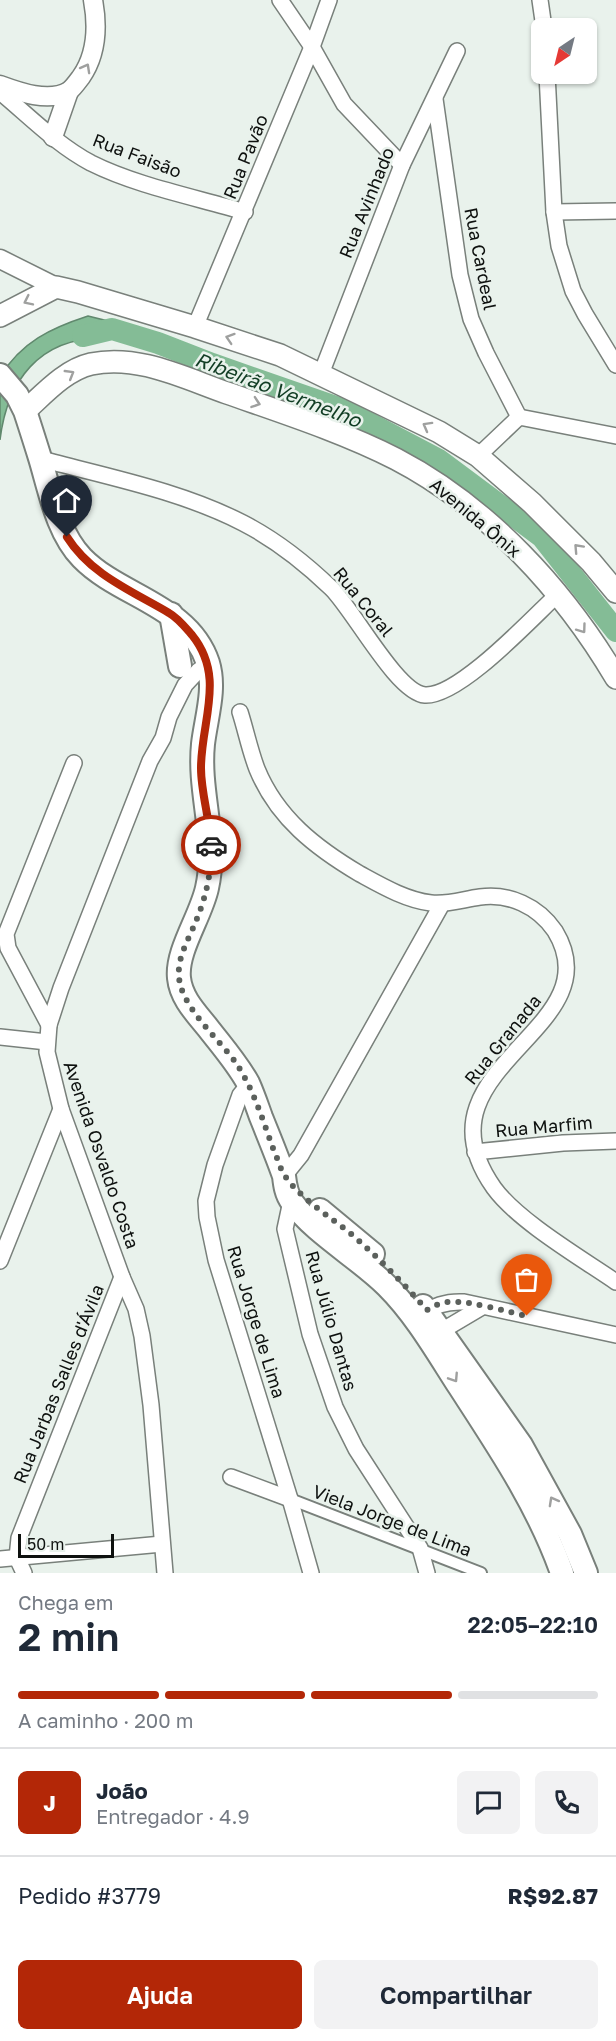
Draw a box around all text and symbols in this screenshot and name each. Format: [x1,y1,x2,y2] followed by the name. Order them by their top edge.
[531,18,597,84] north arrow
[531,18,597,84] map controls
[79,64,90,74] one-way arrow
[218,111,272,202] street label: Rua Pavão
[90,128,185,182] street label: Rua Faisão
[334,144,398,261] street label: Rua Avinhado
[460,206,502,312] street label: Rua Cardeal
[23,294,34,305] one-way arrow
[225,333,236,345] one-way arrow
[192,346,366,432] water label: Ribeirão Vermelho
[64,370,74,381] one-way arrow
[250,396,261,409] one-way arrow
[423,422,433,433] one-way arrow
[426,473,526,562] street label: Avenida Ônix
[41,475,92,537] pin
[50,484,83,517] icon: home
[574,544,585,555] one-way arrow
[329,562,399,641] street label: Rua Coral
[575,622,586,633] one-way arrow
[181,815,241,875] courier
[195,829,228,862] icon: car
[459,990,545,1089] street label: Rua Granada
[59,1058,144,1252] street label: Avenida Osvaldo Costa
[494,1111,594,1141] street label: Rua Marfim
[223,1243,291,1401] street label: Rua Jorge de Lima
[301,1248,362,1393] street label: Rua Júlio Dantas
[501,1254,552,1316] pin
[510,1263,543,1296] icon: bag
[8,1281,108,1486] street label: Rua Jarbas Salles d'Ávila
[447,1371,458,1382] one-way arrow
[310,1480,475,1561] street label: Viela Jorge de Lima
[549,1496,560,1507] one-way arrow
[18,1531,114,1558] scale bar
[27,1534,64,1554] text: 50 m
[18,1590,113,1614] text: Chega em
[468,1611,598,1638] text: 22:05–22:10
[18,1613,119,1660] text: 2 min
[18,1708,193,1732] text: A caminho · 200 m
[457,1771,520,1834] button: chat
[535,1771,598,1834] button: phone
[96,1777,148,1804] text: João
[43,1789,56,1816] text: J
[96,1804,250,1828] text: Entregador · 4.9
[18,1882,161,1909] text: Pedido #3779
[507,1882,598,1909] text: R$92.87
[18,1960,302,2029] button: Ajuda
[314,1960,598,2029] button: Compartilhar

